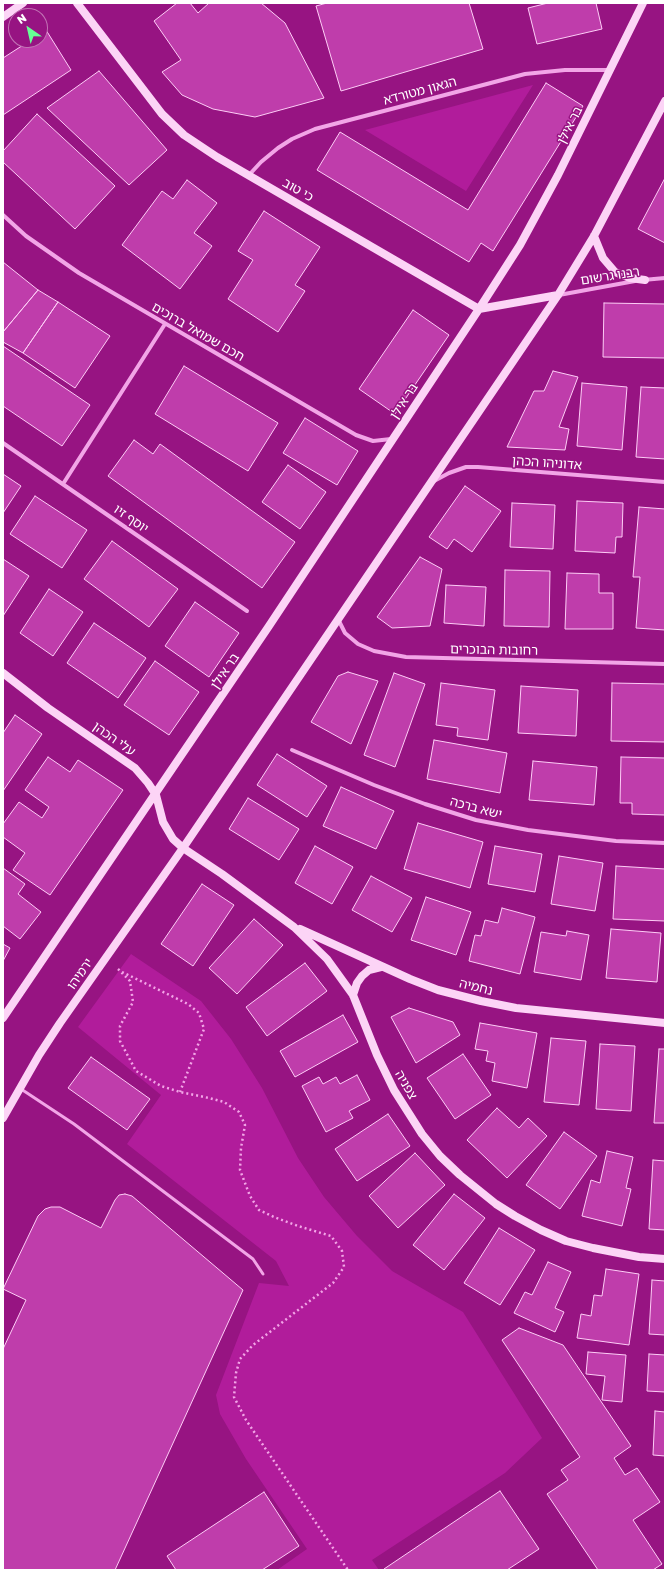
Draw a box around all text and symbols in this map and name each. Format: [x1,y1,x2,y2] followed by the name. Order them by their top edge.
[8,8,48,48] north arrow
[14,11,29,26] text: N
[382,74,458,108] street label: הגאון מטורדא
[554,104,586,146] street label: בר אילן
[280,175,316,205] street label: כי טוב
[579,264,641,288] street label: רבנו גרשום
[149,299,247,365] street label: חכם שמואל ברוכים
[387,380,421,422] street label: בר אילן
[511,453,583,473] street label: אדוניהו הכהן
[111,501,151,537] street label: יוסף זיו
[450,641,538,659] street label: רחובות הבוכרים
[207,650,243,692] street label: בר אילן
[90,719,138,759] street label: עלי הכהן
[448,794,504,822] street label: ישא ברכה
[64,955,96,993] street label: ירמיהו
[458,975,494,999] street label: נחמיה
[391,1068,421,1102] street label: צפניה

